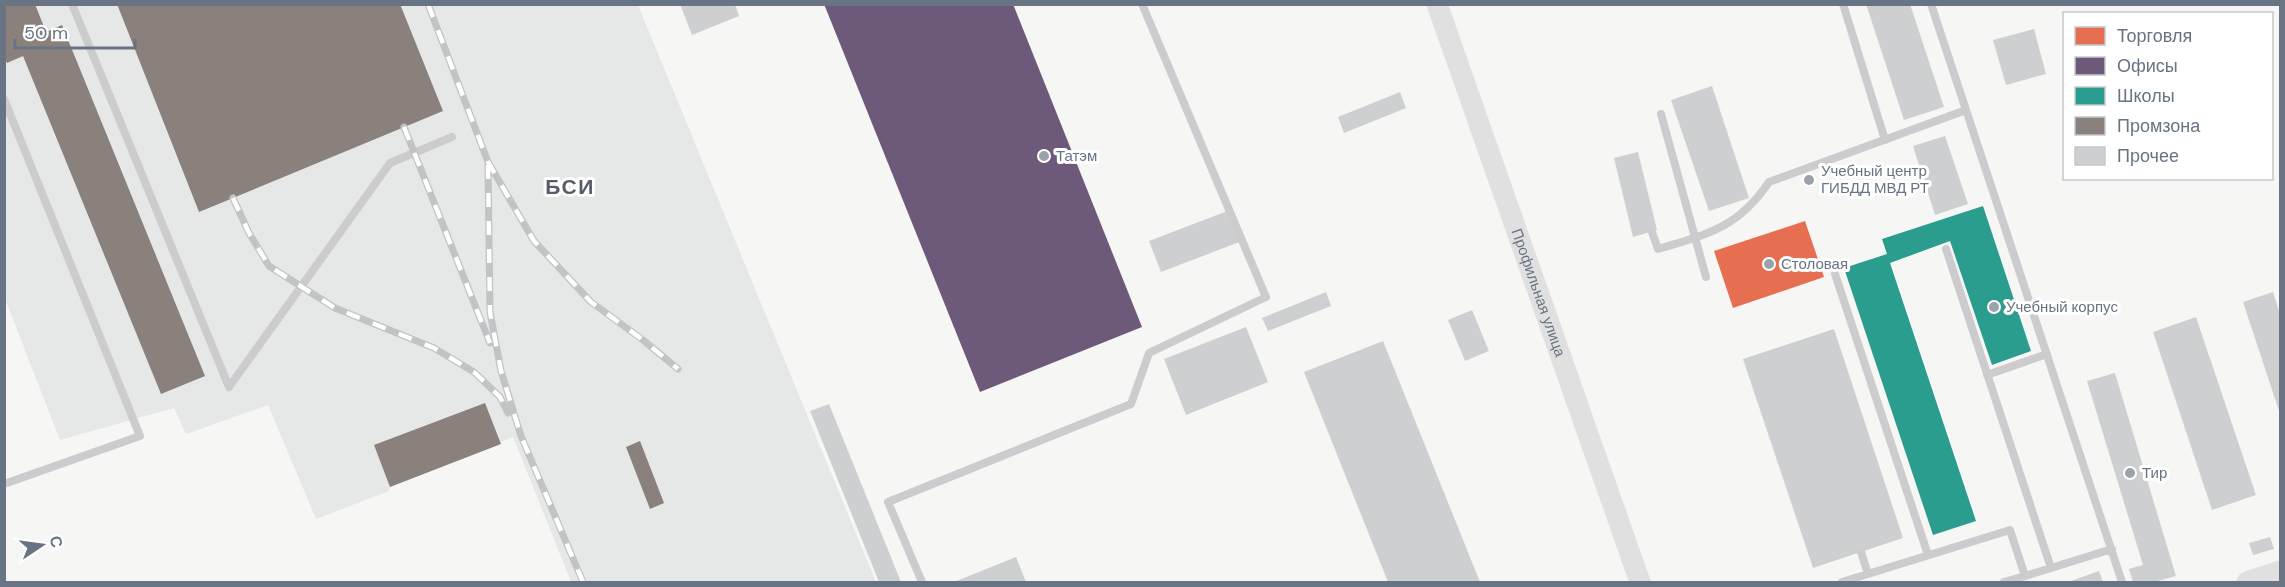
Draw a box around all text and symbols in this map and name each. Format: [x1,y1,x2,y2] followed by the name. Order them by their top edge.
[15,12,135,50] scale bar
[2063,12,2273,180] legend
[24,21,68,45] text: 50 m
[2117,24,2192,48] text: Торговля
[2117,54,2178,78] text: Офисы
[2117,84,2175,108] text: Школы
[2117,114,2201,138] text: Промзона
[2117,144,2179,168] text: Прочее
[1056,146,1097,166] place label: Татэм
[1037,149,1051,163] marker: Татэм
[1821,161,1929,198] place label: Учебный центр ГИБДД МВД РТ
[545,173,595,201] district label: БСИ
[1802,173,1816,187] marker: Учебный центр ГИБДД МВД РТ
[1507,226,1570,360] street label: Профильная улица
[1781,254,1848,274] place label: Столовая
[1762,257,1776,271] marker: Столовая
[2006,297,2118,317] place label: Учебный корпус
[1987,300,2001,314] marker: Учебный корпус
[2142,463,2167,483] place label: Тир
[2123,466,2137,480] marker: Тир
[12,515,72,575] north arrow
[45,534,68,550] text: С

